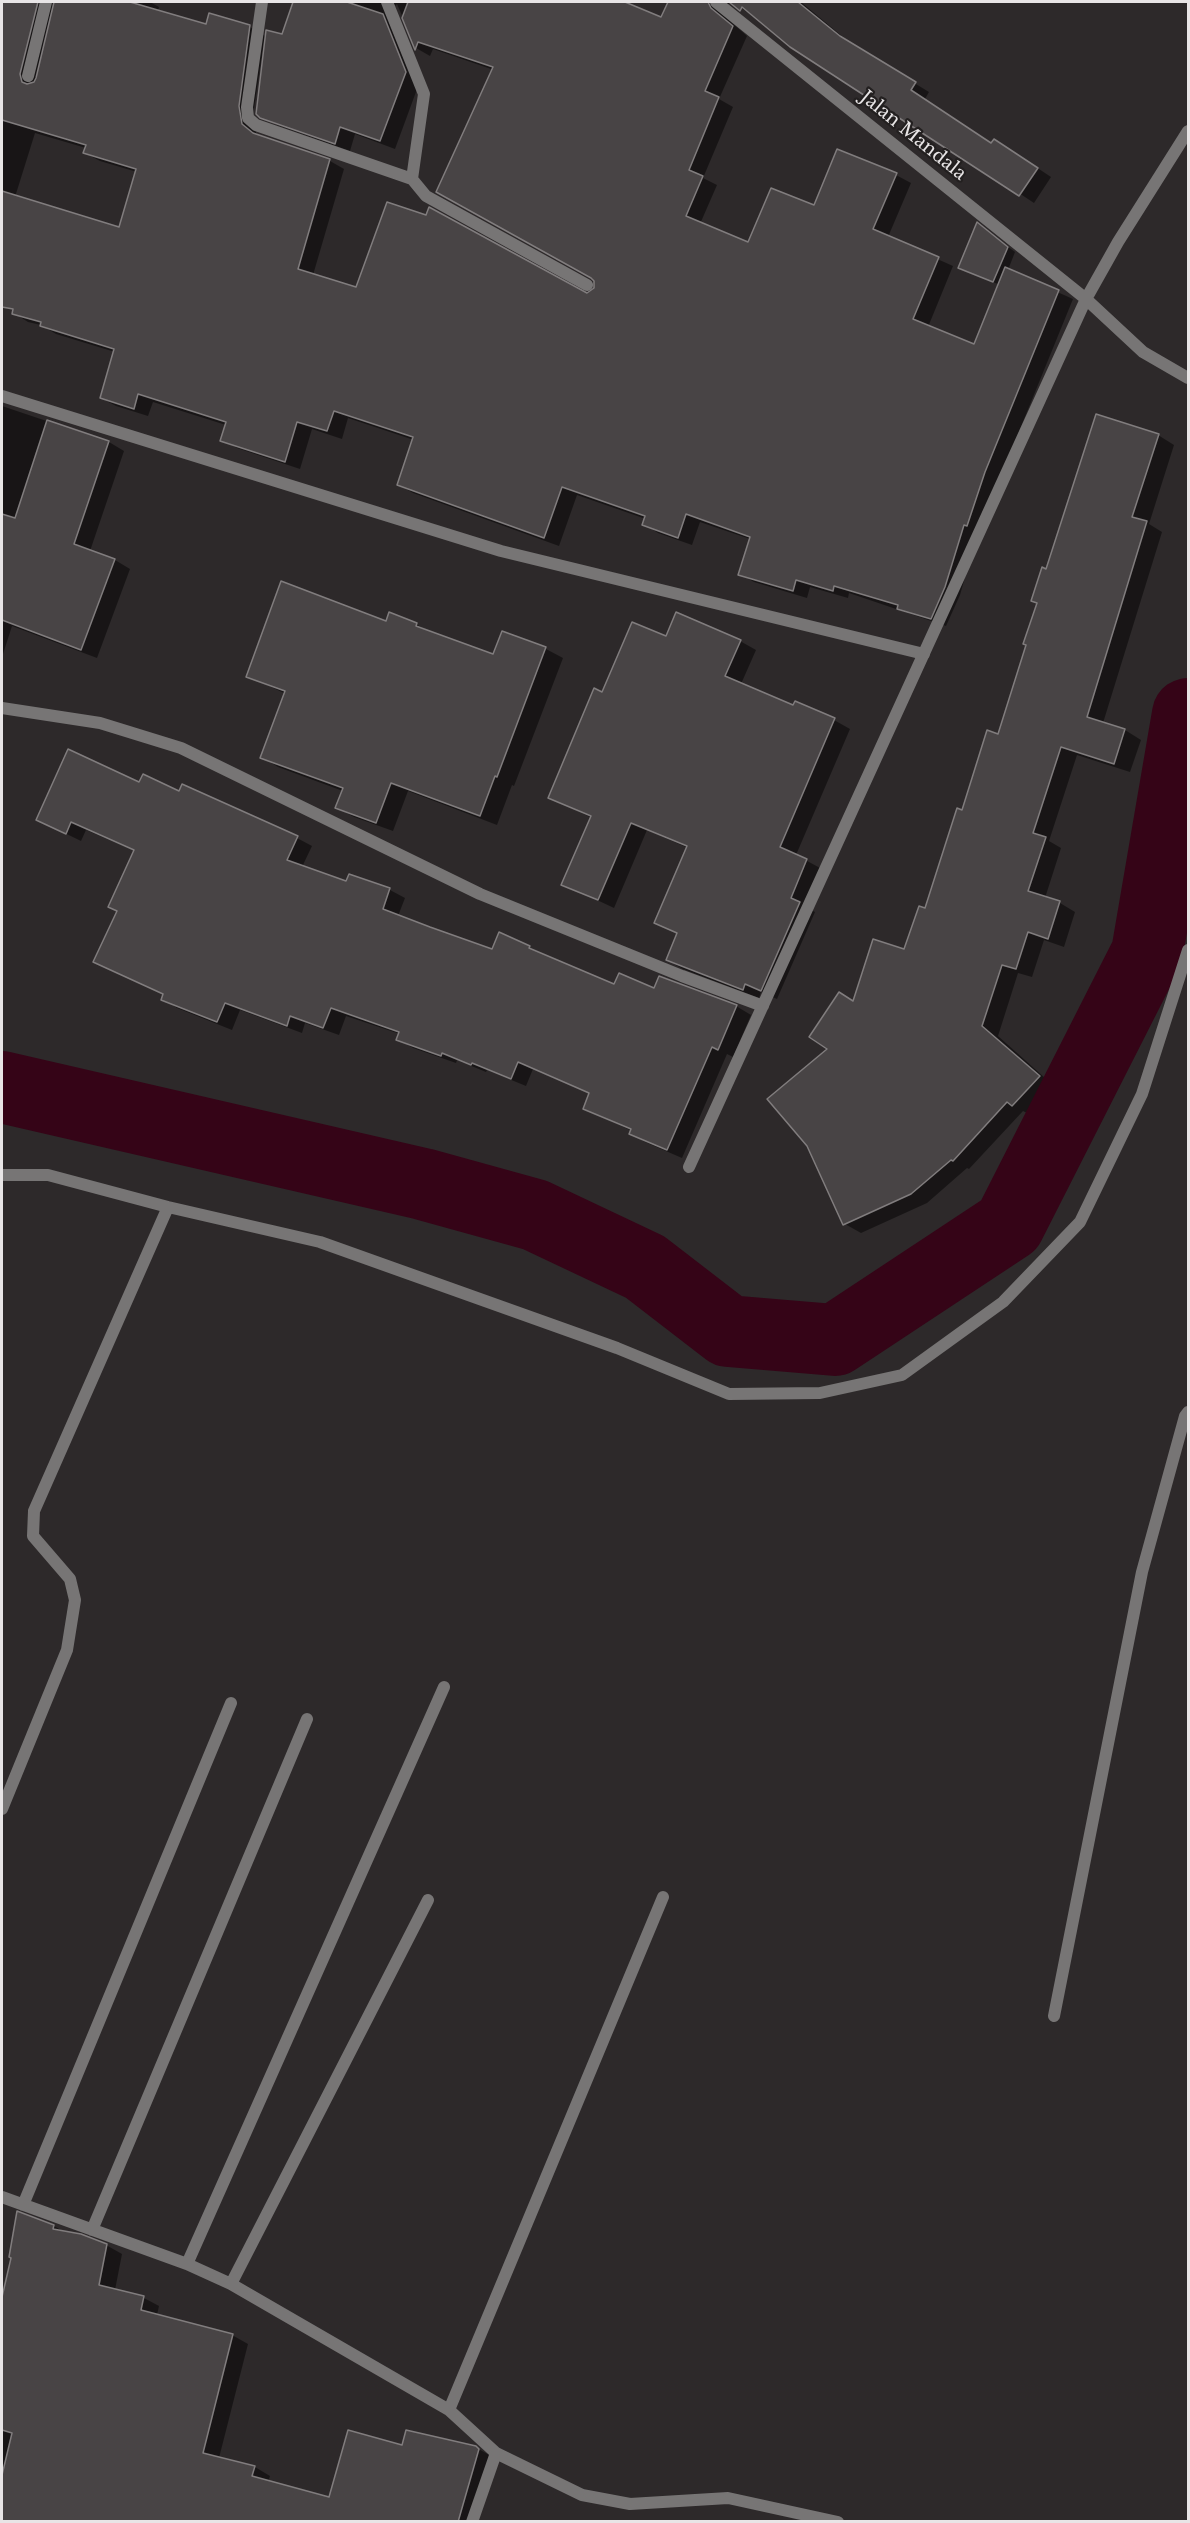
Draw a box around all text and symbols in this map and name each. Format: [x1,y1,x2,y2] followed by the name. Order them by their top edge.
[856,87,970,185] street label: Jalan Mandala

